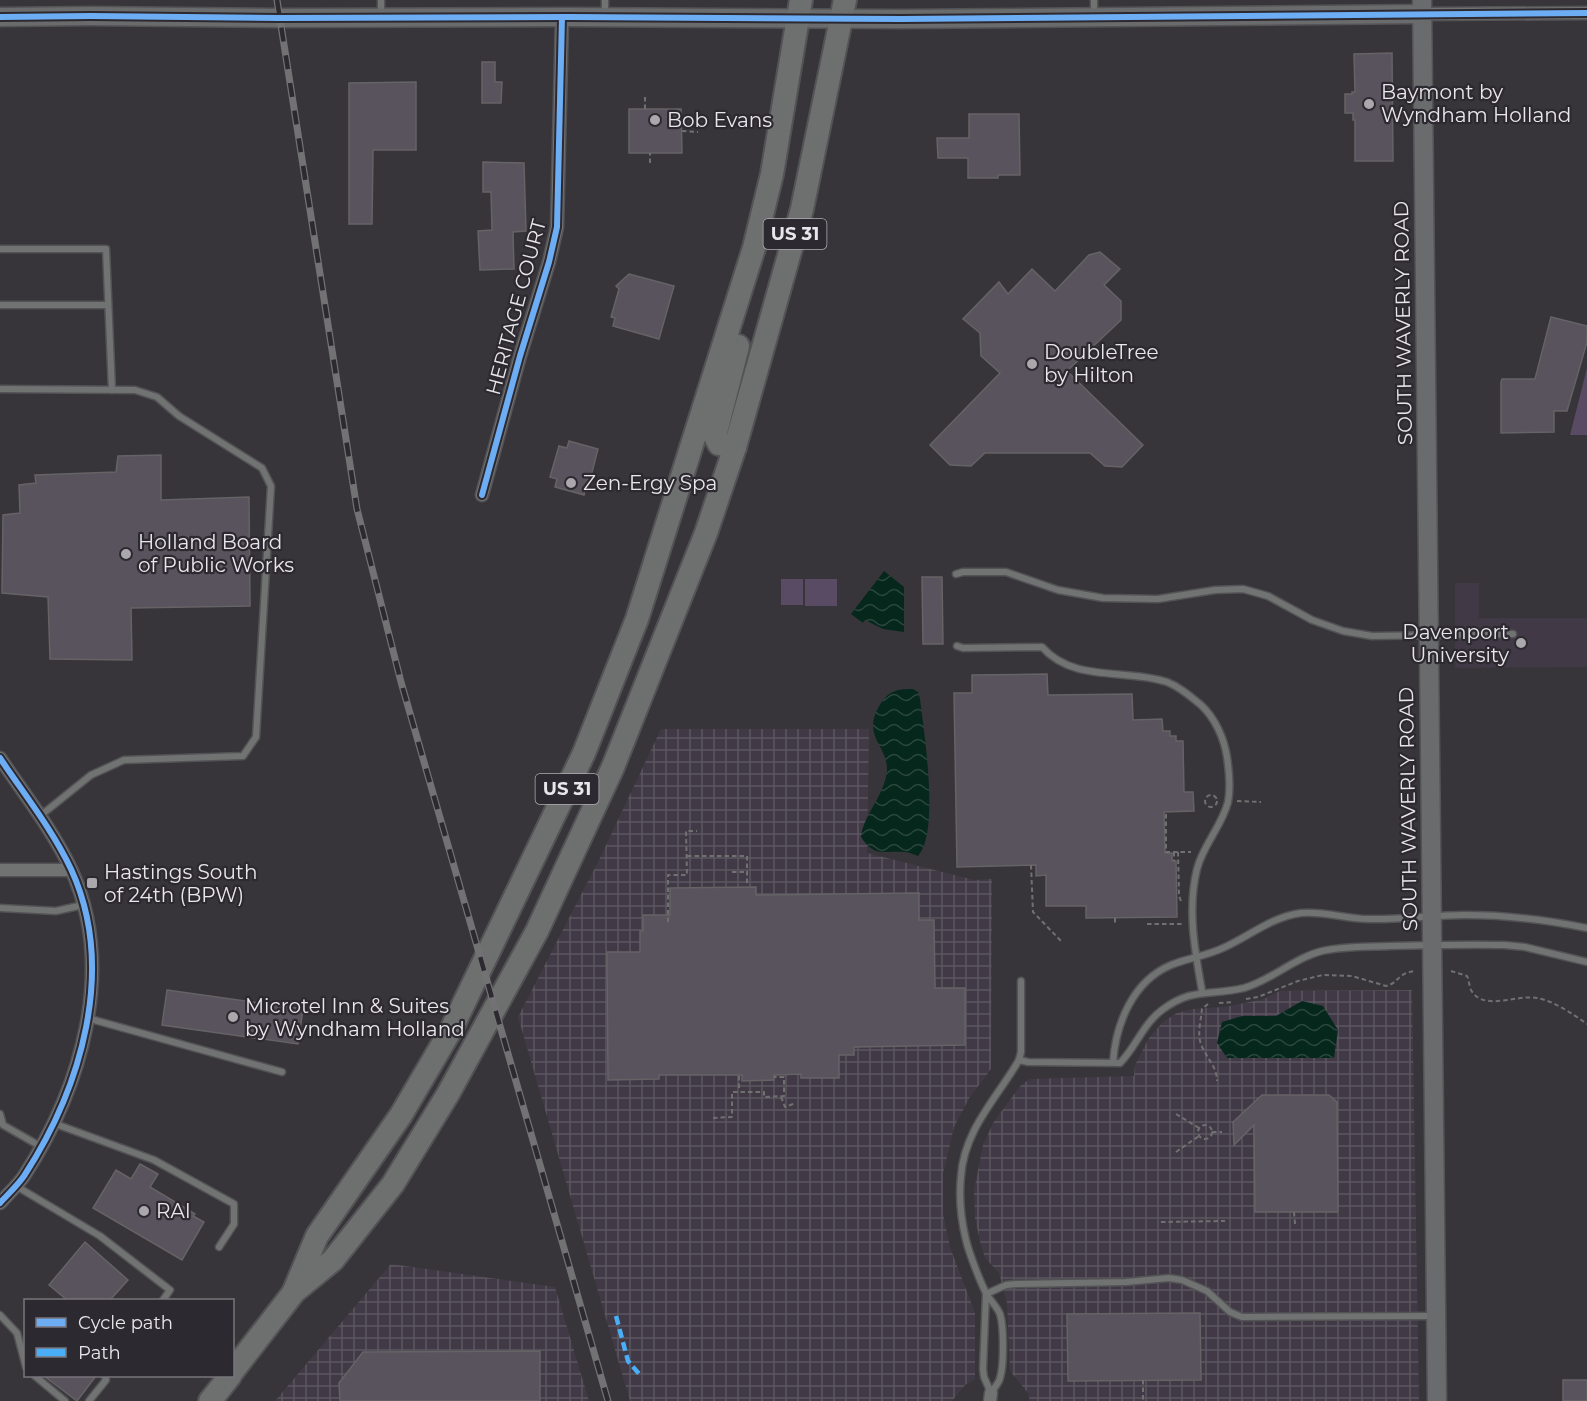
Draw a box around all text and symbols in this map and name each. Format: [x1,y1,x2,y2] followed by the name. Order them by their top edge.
[1381,80,1571,127] place label: Baymont by Wyndham Holland
[1362,97,1376,111] marker: Baymont by Wyndham Holland
[667,108,772,132] place label: Bob Evans
[648,113,662,127] marker: Bob Evans
[1389,201,1417,445] street label: SOUTH WAVERLY ROAD
[481,216,551,398] street label: HERITAGE COURT
[764,219,826,249] road number: US 31
[1044,340,1159,387] place label: DoubleTree by Hilton
[1025,357,1039,371] marker: DoubleTree by Hilton
[583,471,717,495] place label: Zen-Ergy Spa
[564,476,578,490] marker: Zen-Ergy Spa
[138,530,294,577] place label: Holland Board of Public Works
[119,547,133,561] marker: Holland Board of Public Works
[1402,620,1509,667] place label: Davenport University
[1514,636,1528,650] marker: Davenport University
[1394,687,1422,931] street label: SOUTH WAVERLY ROAD
[536,774,598,804] road number: US 31
[104,860,257,907] place label: Hastings South of 24th (BPW)
[85,876,99,890] marker: Hastings South of 24th (BPW)
[245,994,465,1041] place label: Microtel Inn & Suites by Wyndham Holland
[226,1010,240,1024] marker: Microtel Inn & Suites by Wyndham Holland
[156,1199,191,1223] place label: RAI
[137,1204,151,1218] marker: RAI
[24,1299,234,1377] legend
[78,1312,173,1334] text: Cycle path
[78,1342,121,1364] text: Path

